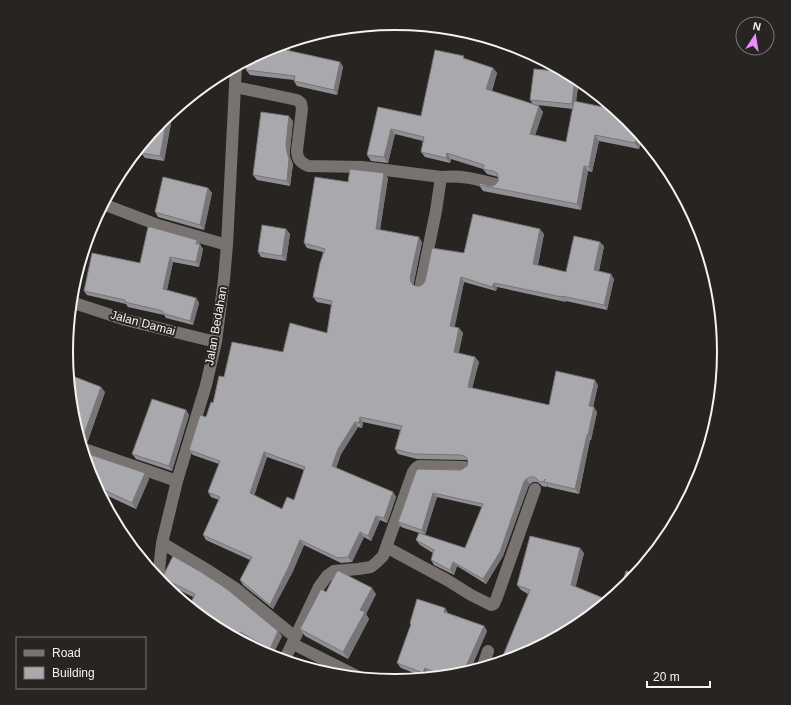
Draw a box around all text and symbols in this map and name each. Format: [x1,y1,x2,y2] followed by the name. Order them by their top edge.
[735,16,775,56] north arrow
[752,20,762,33] text: N
[202,285,230,367] street label: Jalan Bedahan
[109,308,177,338] street label: Jalan Damai
[16,637,146,689] legend
[52,646,81,660] text: Road
[647,663,710,689] scale bar
[52,666,95,680] text: Building
[653,670,680,684] text: 20 m

